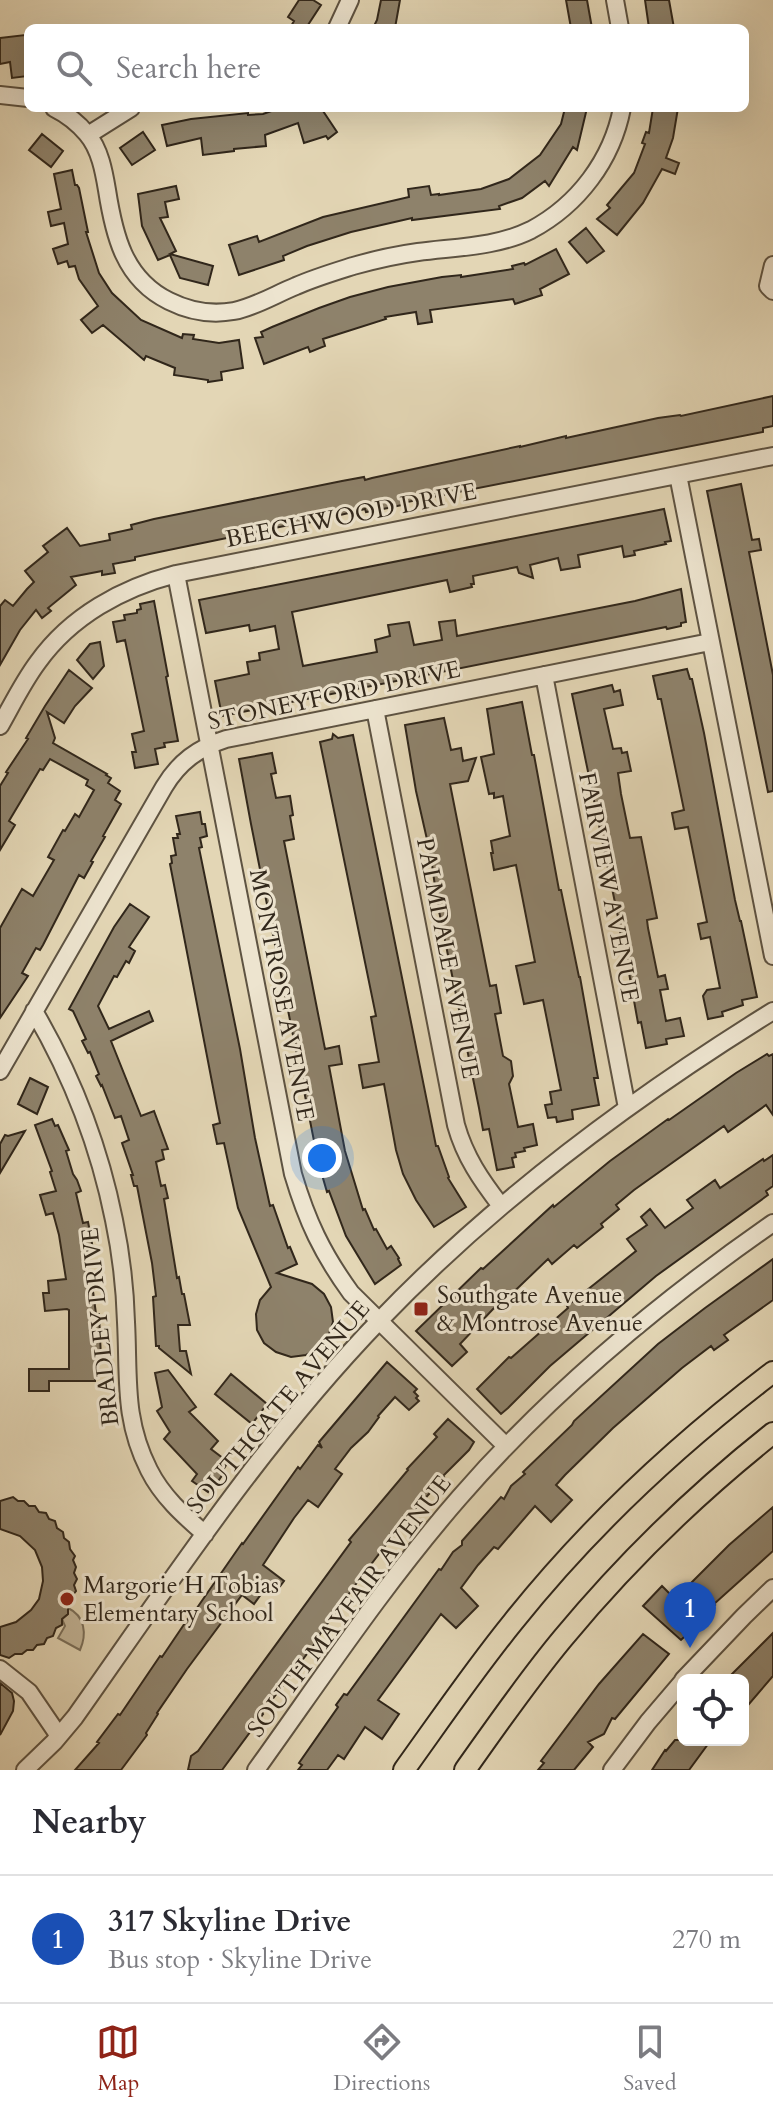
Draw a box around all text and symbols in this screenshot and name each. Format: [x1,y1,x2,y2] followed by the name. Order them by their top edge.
[24,24,749,112] search box
[52,46,96,90] icon: search
[116,48,261,89] text: Search here
[223,475,479,556] street label: BEECHWOOD DRIVE
[205,653,463,738] street label: STONEYFORD DRIVE
[570,769,647,1005] street label: FAIRVIEW AVENUE
[408,835,487,1082] street label: PALMDALE AVENUE
[241,866,322,1124] street label: MONTROSE AVENUE
[302,1138,342,1178] your location
[74,1226,127,1428] street label: BRADLEY DRIVE
[437,1279,643,1340] place label: Southgate Avenue & Montrose Avenue
[179,1294,378,1521] street label: SOUTHGATE AVENUE
[412,1300,430,1318] marker: Southgate Avenue & Montrose Avenue
[240,1468,459,1744] street label: SOUTH MAYFAIR AVENUE
[83,1569,279,1630] place label: Margorie H Tobias Elementary School
[664,1582,716,1648] pin: 1
[58,1590,76,1608] marker: Margorie H Tobias Elementary School
[677,1674,749,1746] map controls
[677,1674,749,1746] button: locate
[32,1799,147,1845] text: Nearby
[108,1901,351,1942] text: 317 Skyline Drive
[51,1922,65,1957] text: 1
[672,1922,741,1957] text: 270 m
[108,1942,372,1977] text: Bus stop · Skyline Drive
[96,2020,140,2098] tab: Map
[333,2020,430,2098] tab: Directions
[623,2020,677,2098] tab: Saved

